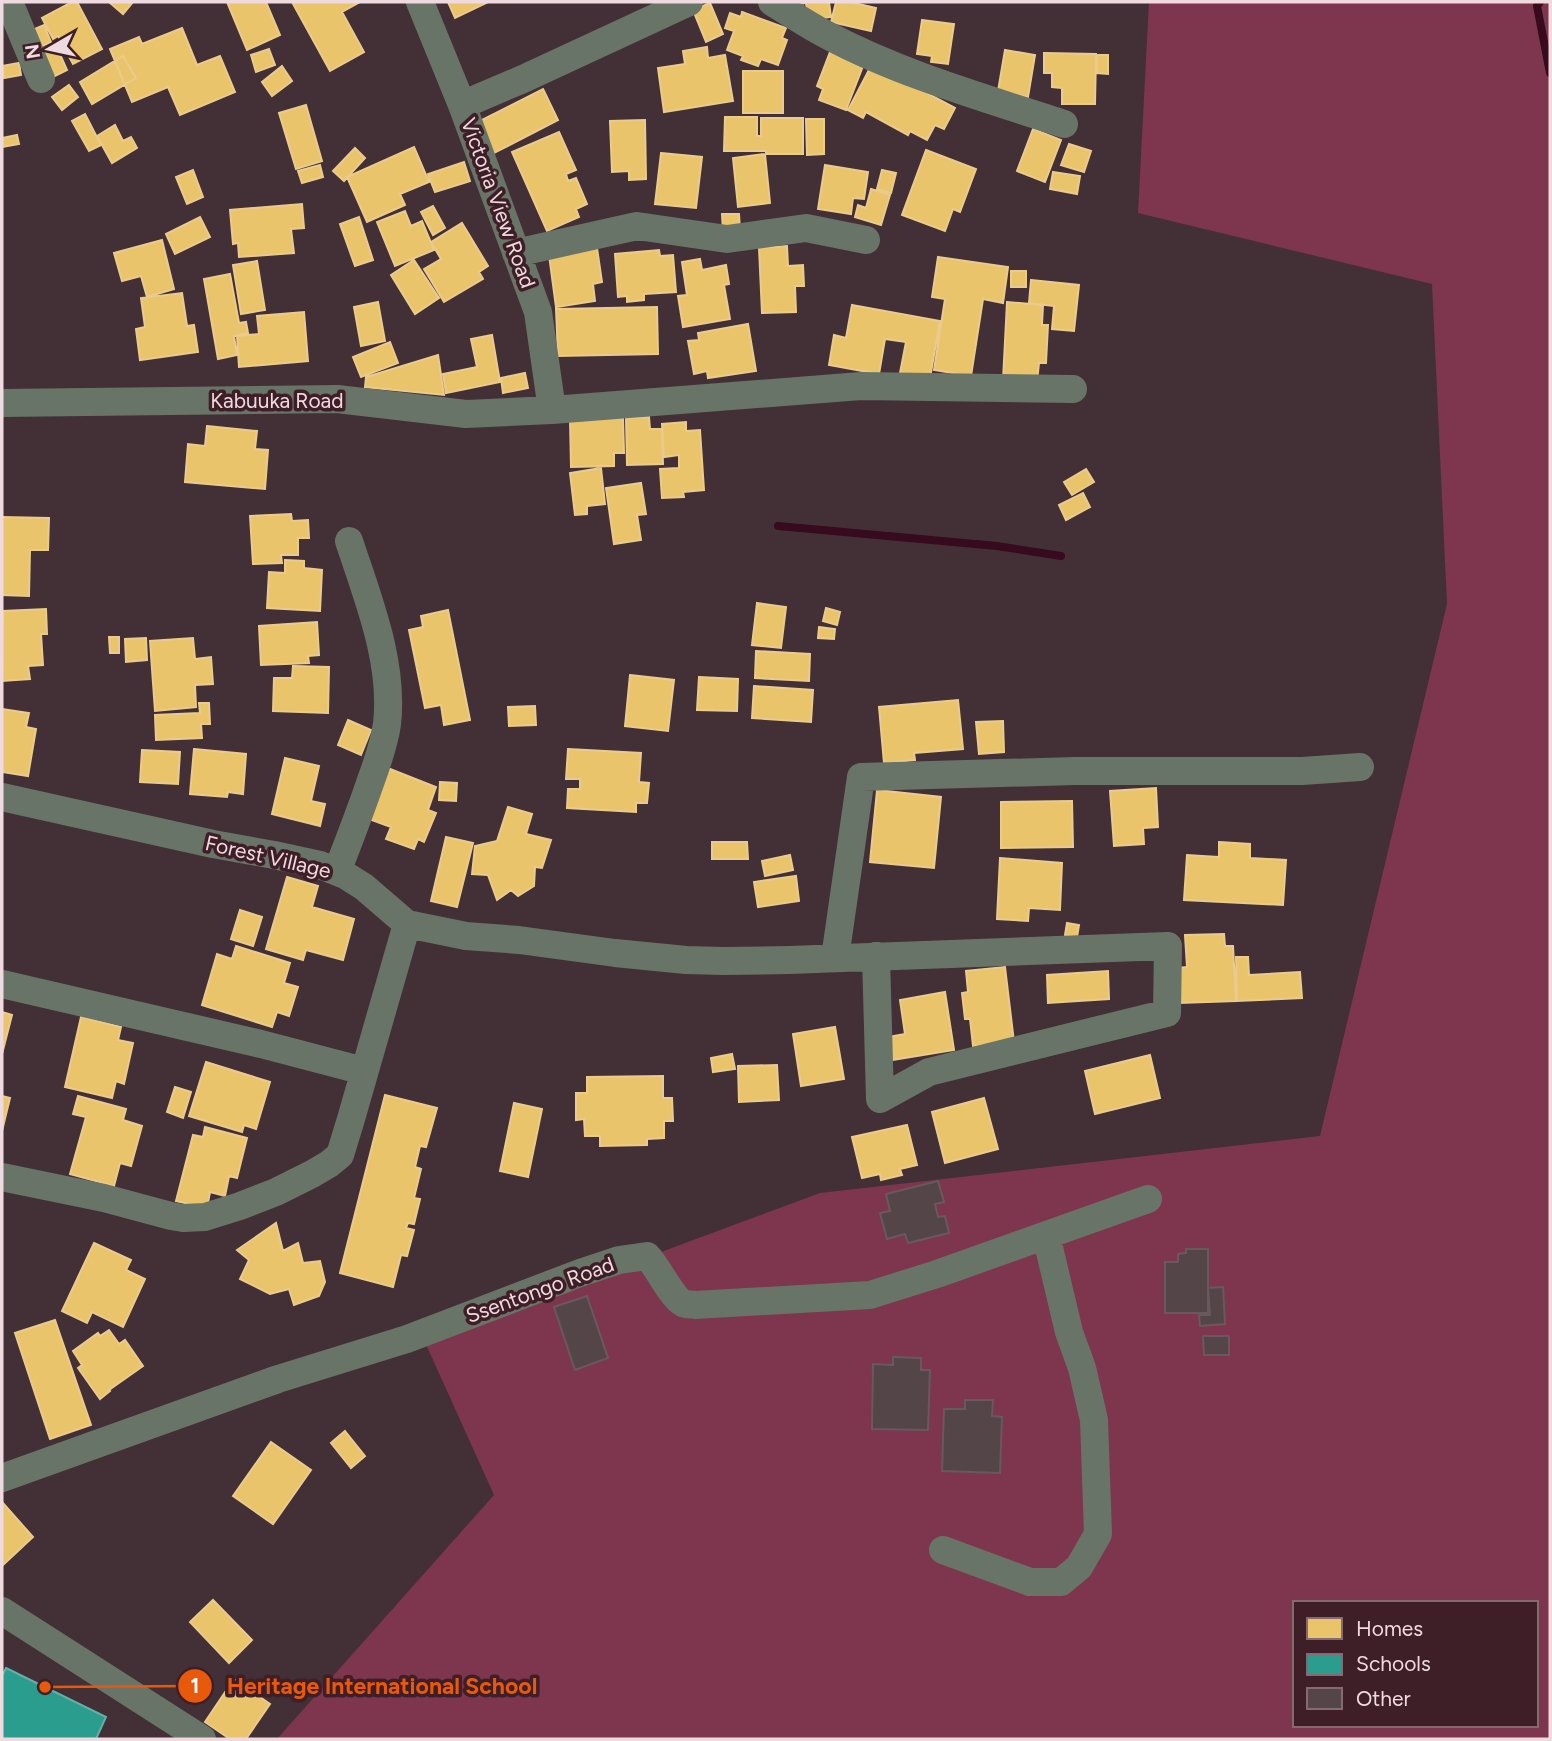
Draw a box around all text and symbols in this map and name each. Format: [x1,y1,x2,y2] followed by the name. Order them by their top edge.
[14,14,84,84] north arrow
[20,43,45,61] text: N
[456,114,541,291] street label: Victoria View Road
[210,388,344,413] street label: Kabuuka Road
[203,830,333,883] street label: Forest Village
[462,1251,617,1328] street label: Ssentongo Road
[1293,1601,1538,1727] legend
[1356,1616,1423,1641] text: Homes
[1356,1651,1431,1676] text: Schools
[177,1664,551,1708] callout: Heritage International School
[227,1672,537,1700] text: Heritage International School
[191,1673,199,1698] text: 1
[1356,1686,1411,1711] text: Other

